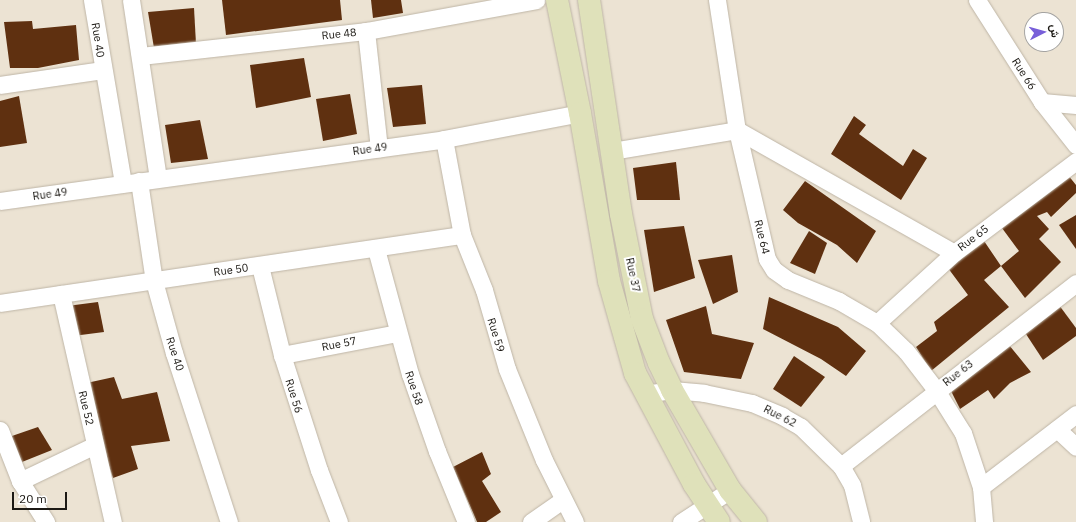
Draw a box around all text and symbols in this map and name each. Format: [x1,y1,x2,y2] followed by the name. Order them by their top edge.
[1024,12,1064,52] north arrow
[89,22,107,58] street label: Rue 40
[1047,24,1063,38] text: ش
[321,26,357,42] street label: Rue 48
[1009,56,1039,92] street label: Rue 66
[352,140,388,158] street label: Rue 49
[32,185,68,203] street label: Rue 49
[751,218,773,256] street label: Rue 64
[955,222,991,254] street label: Rue 65
[623,256,643,294] street label: Rue 37
[213,261,249,279] street label: Rue 50
[485,316,507,354] street label: Rue 59
[321,334,357,354] street label: Rue 57
[163,335,187,373] street label: Rue 40
[940,357,976,389] street label: Rue 63
[402,369,426,407] street label: Rue 58
[283,377,305,415] street label: Rue 56
[76,389,96,427] street label: Rue 52
[761,402,799,430] street label: Rue 62
[14,484,69,510] scale bar
[19,491,47,506] text: 20 m

